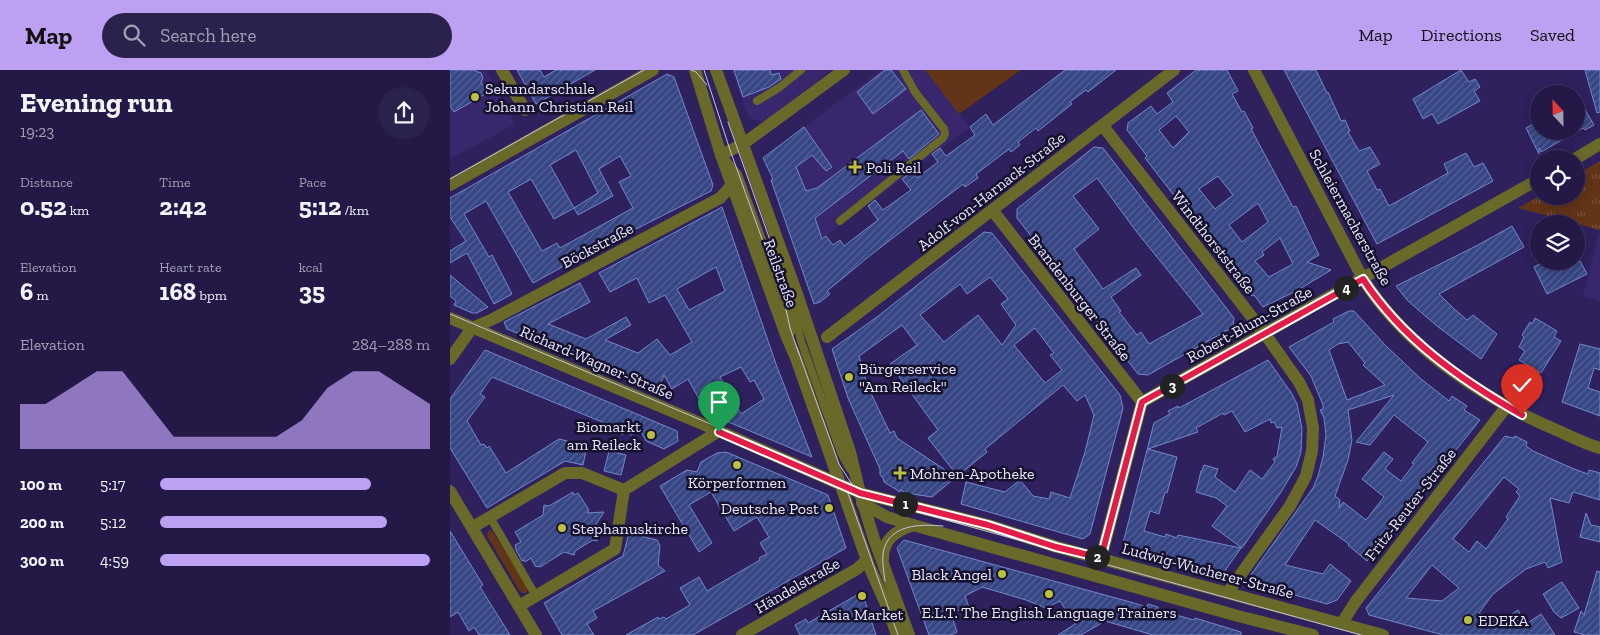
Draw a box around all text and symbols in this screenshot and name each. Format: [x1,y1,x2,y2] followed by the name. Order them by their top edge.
[102,13,452,58] search box
[25,21,72,50] text: Map
[120,21,148,49] icon: search
[160,24,257,47] text: Search here
[1358,24,1393,46] text: Map
[1421,24,1502,46] text: Directions
[1530,24,1575,46] text: Saved
[485,79,633,116] place label: Sekundarschule Johann Christian Reil
[1530,85,1585,140] north arrow
[1530,85,1585,270] map controls
[20,86,173,119] text: Evening run
[378,87,430,139] button: share
[469,91,481,103] marker: Sekundarschule Johann Christian Reil
[20,122,54,141] text: 19:23
[914,128,1069,255] street label: Adolf-von-Harnack-Straße
[1305,146,1396,289] street label: Schleiermacherstraße
[1530,150,1585,205] button: locate
[866,158,921,177] place label: Poli Reil
[848,160,862,174] marker: Poli Reil
[20,174,73,191] text: Distance
[159,174,191,191] text: Time
[299,174,326,191] text: Pace
[1168,187,1260,297] street label: Windthorststraße
[20,191,67,221] text: 0.52
[159,191,207,221] text: 2:42
[299,191,341,221] text: 5:12
[67,202,89,219] text: km
[341,202,369,219] text: /km
[1530,215,1585,270] button: layers
[558,219,637,272] street label: Böckstraße
[1024,230,1135,365] street label: Brandenburger Straße
[759,236,802,310] street label: Reilstraße
[20,259,77,276] text: Elevation
[159,259,222,276] text: Heart rate
[299,259,323,276] text: kcal
[20,276,33,306] text: 6
[159,276,196,306] text: 168
[299,276,325,306] text: 35
[1334,276,1358,300] pin: 4
[1343,280,1350,297] text: 4
[1183,282,1315,367] street label: Robert-Blum-Straße
[33,287,49,304] text: m
[196,287,227,304] text: bpm
[517,321,677,403] street label: Richard-Wagner-Straße
[20,335,85,354] text: Elevation
[352,335,430,354] text: 284–288 m
[859,359,956,396] place label: Bürgerservice "Am Reileck"
[1501,364,1543,415] pin
[843,371,855,383] marker: Bürgerservice "Am Reileck"
[1508,371,1536,399] icon: check
[1160,374,1184,398] pin: 3
[1169,378,1176,395] text: 3
[698,381,740,432] pin
[705,388,733,416] icon: arrive
[567,417,642,454] place label: Biomarkt am Reileck
[645,429,657,441] marker: Biomarkt am Reileck
[1361,444,1460,564] street label: Fritz-Reuter-Straße
[731,459,743,471] marker: Körperformen
[910,464,1035,483] place label: Mohren-Apotheke
[894,467,906,479] marker: Mohren-Apotheke
[688,473,787,492] place label: Körperformen
[20,475,62,494] text: 100 m
[100,475,125,494] text: 5:17
[892,492,918,516] pin: 1
[903,496,908,513] text: 1
[721,499,819,518] place label: Deutsche Post
[823,502,835,514] marker: Deutsche Post
[20,513,64,532] text: 200 m
[100,513,126,532] text: 5:12
[572,519,688,538] place label: Stephanuskirche
[556,522,568,534] marker: Stephanuskirche
[1120,538,1296,603] street label: Ludwig-Wucherer-Straße
[1084,544,1110,570] pin: 2
[1094,549,1101,566] text: 2
[20,551,64,570] text: 300 m
[100,551,129,570] text: 4:59
[751,554,843,617] street label: Händelstraße
[912,565,992,584] place label: Black Angel
[996,568,1008,580] marker: Black Angel
[1043,588,1055,600] marker: E.L.T. The English Language Trainers
[856,590,868,602] marker: Asia Market
[921,603,1177,622] place label: E.L.T. The English Language Trainers
[820,605,904,624] place label: Asia Market
[1478,611,1529,630] place label: EDEKA
[1462,614,1474,626] marker: EDEKA

